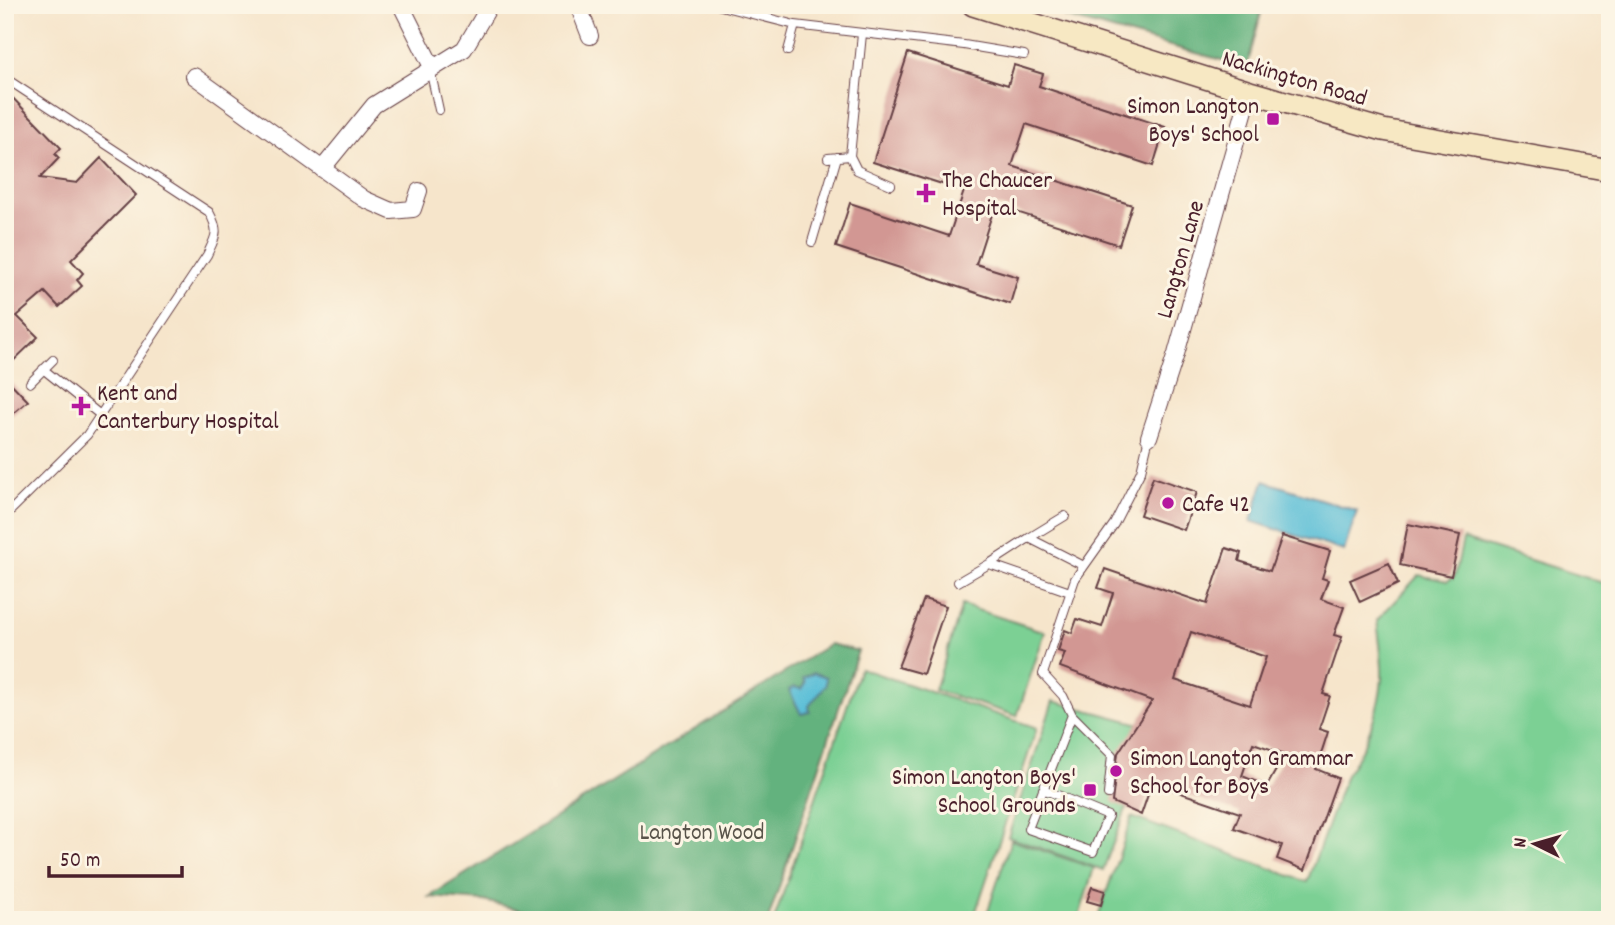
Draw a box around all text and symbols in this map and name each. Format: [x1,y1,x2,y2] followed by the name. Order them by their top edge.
[1218,43,1371,117] street label: Nackington Road
[1127,91,1259,153] place label: Simon Langton Boys' School
[1265,111,1281,127] marker: Simon Langton Boys' School
[942,165,1052,227] place label: The Chaucer Hospital
[916,183,936,203] marker: The Chaucer Hospital
[1149,197,1215,323] street label: Langton Lane
[97,378,279,440] place label: Kent and Canterbury Hospital
[71,396,91,416] marker: Kent and Canterbury Hospital
[1182,489,1250,523] place label: Cafe 42
[1160,495,1176,511] marker: Cafe 42
[1130,743,1353,805] place label: Simon Langton Grammar School for Boys
[892,762,1076,824] place label: Simon Langton Boys' School Grounds
[1108,763,1124,779] marker: Simon Langton Grammar School for Boys
[1082,782,1098,798] marker: Simon Langton Boys' School Grounds
[1500,810,1570,880] north arrow
[639,817,765,851] park label: Langton Wood
[49,834,182,878] scale bar
[1508,837,1535,849] text: N
[60,847,100,877] text: 50 m

